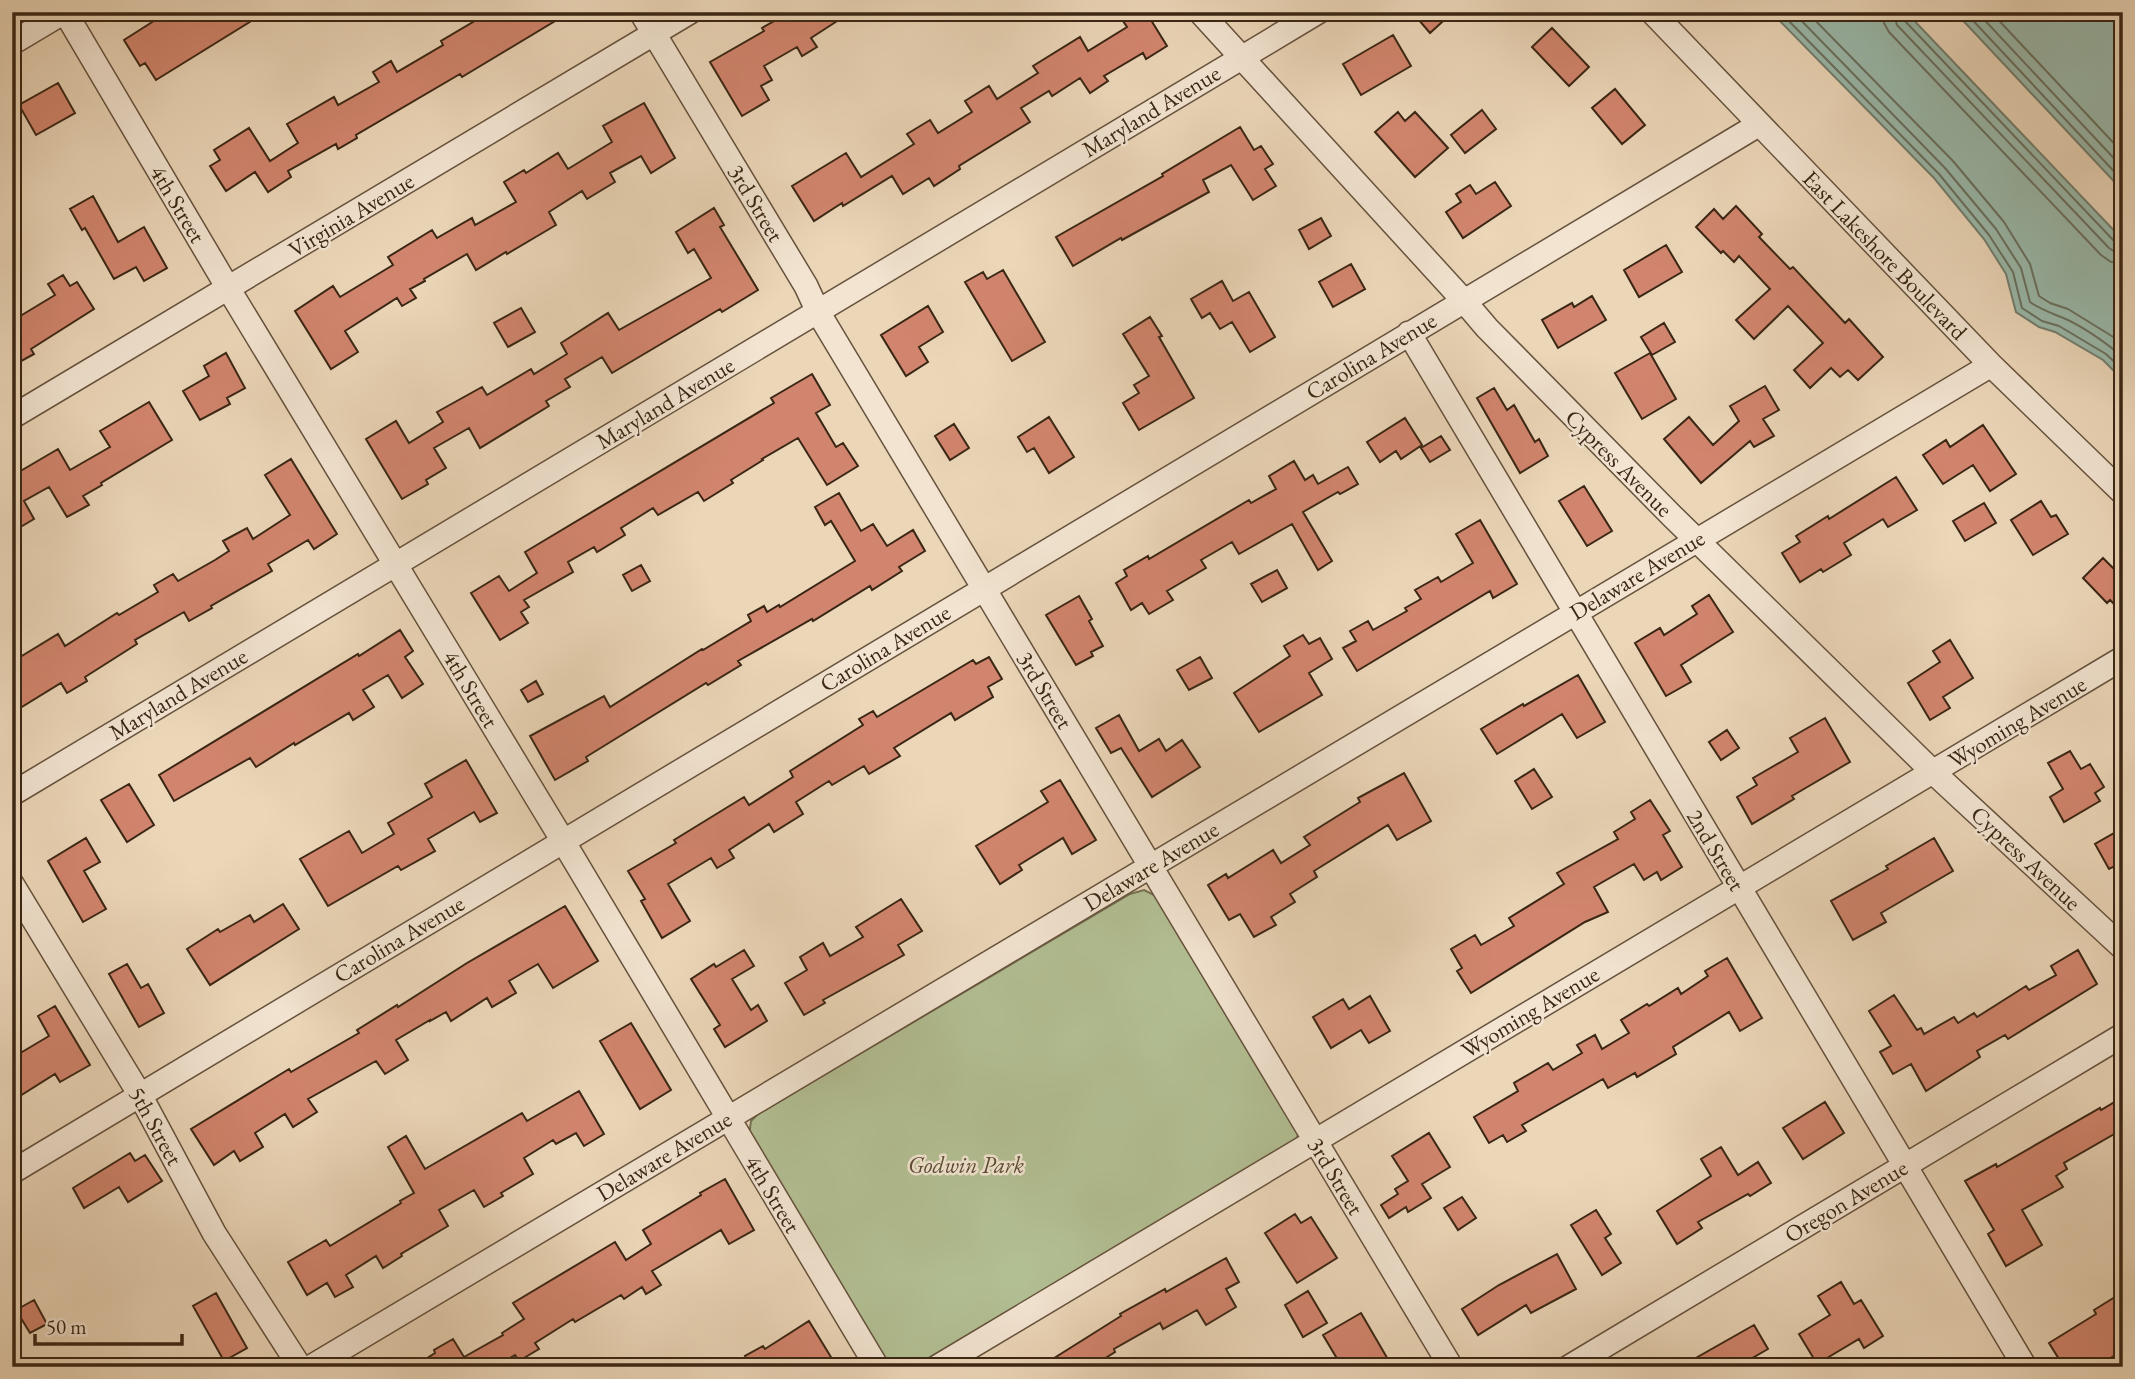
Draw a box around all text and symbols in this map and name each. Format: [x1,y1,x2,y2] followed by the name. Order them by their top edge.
[1076,58,1226,164] street label: Maryland Avenue
[721,159,791,248] street label: 3rd Street
[143,160,213,249] street label: 4th Street
[1796,164,1974,347] street label: East Lakeshore Boulevard
[283,166,419,264] street label: Virginia Avenue
[1300,305,1442,407] street label: Carolina Avenue
[590,350,740,456] street label: Maryland Avenue
[1559,403,1679,523] street label: Cypress Avenue
[1564,523,1710,627] street label: Delaware Avenue
[814,597,956,699] street label: Carolina Avenue
[103,641,253,747] street label: Maryland Avenue
[436,645,506,734] street label: 4th Street
[1010,646,1080,735] street label: 3rd Street
[1942,669,2092,775] street label: Wyoming Avenue
[1964,799,2088,917] street label: Cypress Avenue
[1680,804,1752,897] street label: 2nd Street
[1078,814,1224,918] street label: Delaware Avenue
[328,888,470,990] street label: Carolina Avenue
[1455,959,1605,1065] street label: Wyoming Avenue
[122,1081,190,1171] street label: 5th Street
[591,1104,737,1208] street label: Delaware Avenue
[1301,1132,1371,1221] street label: 3rd Street
[738,1150,808,1239] street label: 4th Street
[908,1150,1024,1180] park label: Godwin Park
[1779,1153,1913,1249] street label: Oregon Avenue
[35,1302,182,1346] scale bar
[46,1313,87,1340] text: 50 m

